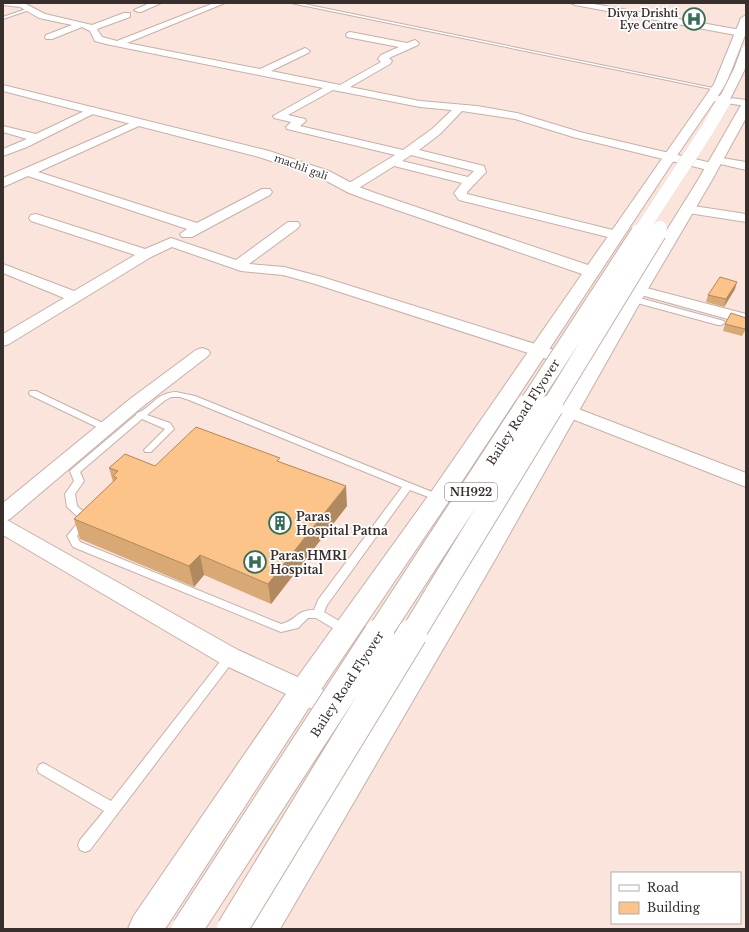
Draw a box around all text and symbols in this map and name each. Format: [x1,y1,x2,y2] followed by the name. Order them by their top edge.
[681,6,707,32] hospital icon: Divya Drishti Eye Centre
[607,7,678,32] place label: Divya Drishti Eye Centre
[272,151,330,183] street label: machli gali
[483,356,563,468] street label: Bailey Road Flyover
[445,483,497,501] road number: NH922
[296,509,388,538] place label: Paras Hospital Patna
[267,510,293,536] building icon: Paras Hospital Patna
[270,548,347,577] place label: Paras HMRI Hospital
[242,549,268,575] hospital icon: Paras HMRI Hospital
[307,628,387,740] street label: Bailey Road Flyover
[611,872,741,924] legend
[647,880,679,895] text: Road
[647,900,701,915] text: Building

